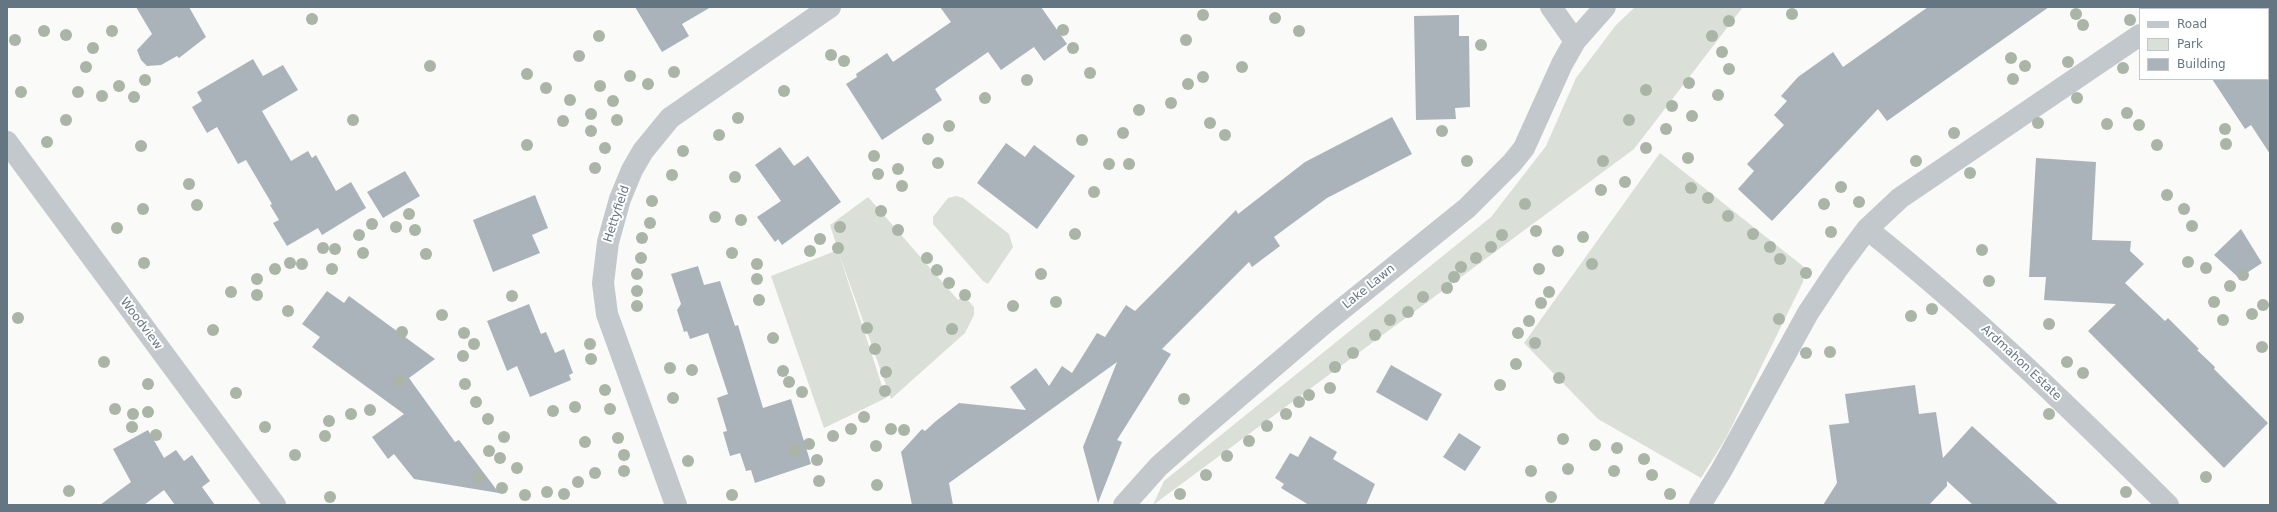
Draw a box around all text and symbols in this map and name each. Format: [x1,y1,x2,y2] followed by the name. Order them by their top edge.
[2139,8,2269,80] legend
[2177,17,2207,31] text: Road
[2177,37,2203,51] text: Park
[2177,57,2226,71] text: Building
[601,184,633,244] street label: Hettyfield
[1340,262,1398,312] street label: Lake Lawn
[117,295,165,353] street label: Woodview
[1978,322,2064,404] street label: Ardmahon Estate

